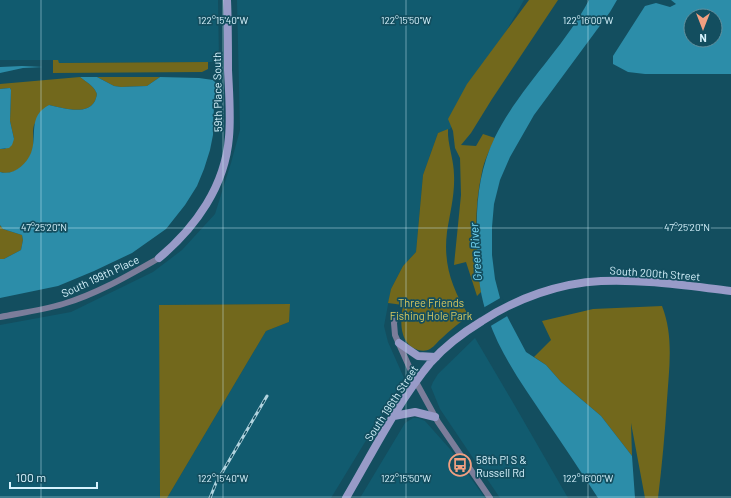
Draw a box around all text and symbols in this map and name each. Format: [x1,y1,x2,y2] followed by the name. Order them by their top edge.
[683,8,723,48] north arrow
[198,14,248,26] text: 122°15'40"W
[381,14,431,26] text: 122°15'50"W
[563,14,614,26] text: 122°16'00"W
[699,32,707,45] text: N
[210,52,224,132] street label: 59th Place South
[21,221,67,233] text: 47°25'20"N
[664,221,710,233] text: 47°25'20"N
[466,222,484,282] water label: Green River
[59,252,141,300] street label: South 199th Place
[609,263,701,283] street label: South 200th Street
[390,296,473,322] park label: Three Friends Fishing Hole Park
[362,363,420,443] street label: South 196th Street
[447,452,473,478] bus stop icon: 58th Pl S & Russell Rd
[476,453,527,479] place label: 58th Pl S & Russell Rd
[10,464,97,490] scale bar
[16,470,46,484] text: 100 m
[198,472,248,484] text: 122°15'40"W
[381,472,431,484] text: 122°15'50"W
[563,472,614,484] text: 122°16'00"W

